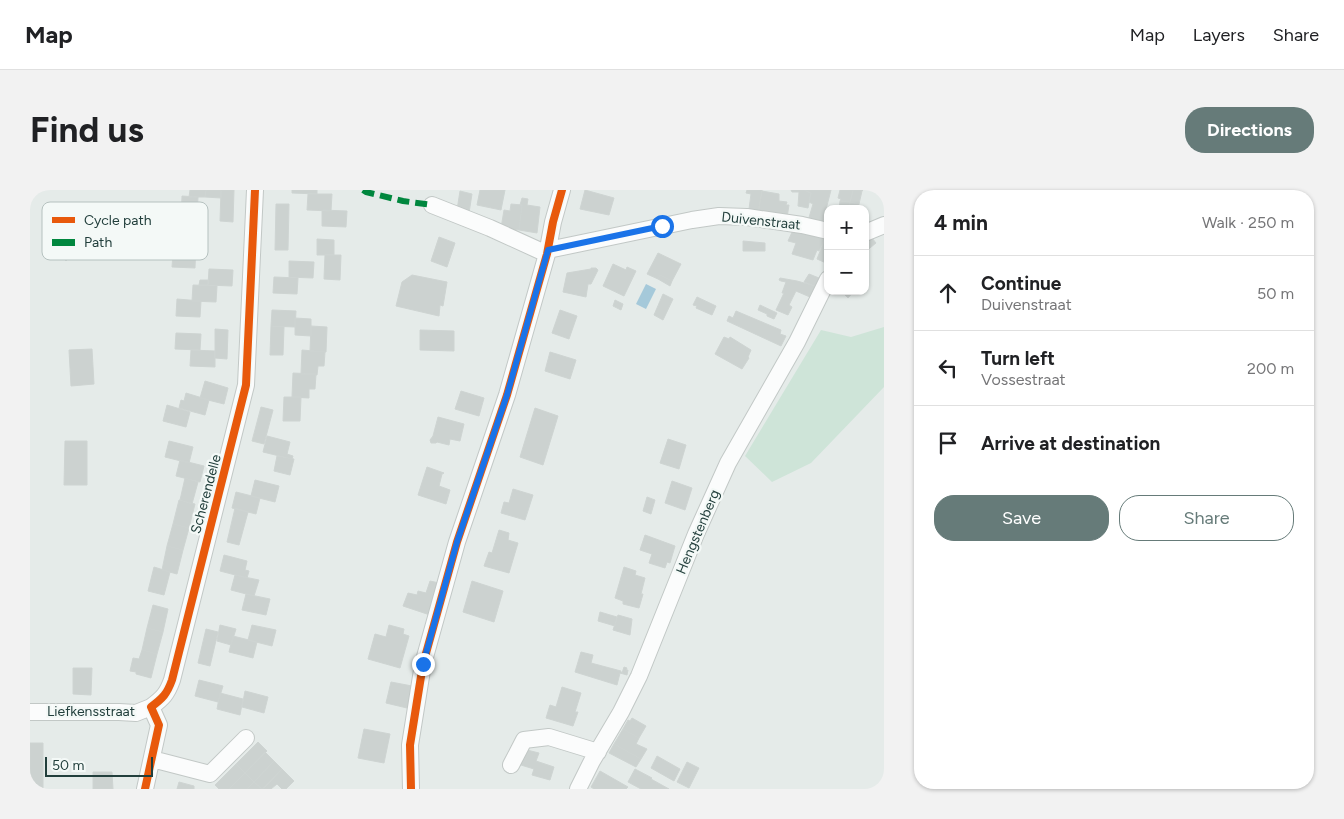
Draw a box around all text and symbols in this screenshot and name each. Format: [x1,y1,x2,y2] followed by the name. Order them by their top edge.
[25,20,73,49] text: Map
[1130,24,1165,46] text: Map
[1193,24,1245,46] text: Layers
[1273,24,1319,46] text: Share
[1185,107,1314,153] button: Directions
[30,109,144,151] text: Find us
[42,202,208,260] legend
[824,205,869,295] map controls
[824,205,869,250] button: +
[721,208,801,234] street label: Duivenstraat
[934,210,988,235] text: 4 min
[84,212,152,229] text: Cycle path
[1202,213,1294,232] text: Walk · 250 m
[651,215,674,238] route start
[84,234,112,251] text: Path
[824,250,869,295] button: −
[981,272,1061,295] text: Continue
[934,279,962,307] icon: ahead
[1257,284,1294,303] text: 50 m
[981,295,1072,314] text: Duivenstraat
[981,347,1055,370] text: Turn left
[934,354,962,382] icon: left
[1247,359,1294,378] text: 200 m
[981,370,1066,389] text: Vossestraat
[934,429,962,457] icon: arrive
[981,432,1160,455] text: Arrive at destination
[187,452,225,536] street label: Scherendelle
[673,487,723,577] street label: Hengstenberg
[934,495,1109,541] button: Save
[1119,495,1294,541] button: Share
[412,653,435,676] route end
[47,703,135,720] street label: Liefkensstraat
[45,754,152,777] scale bar
[52,757,84,774] text: 50 m

